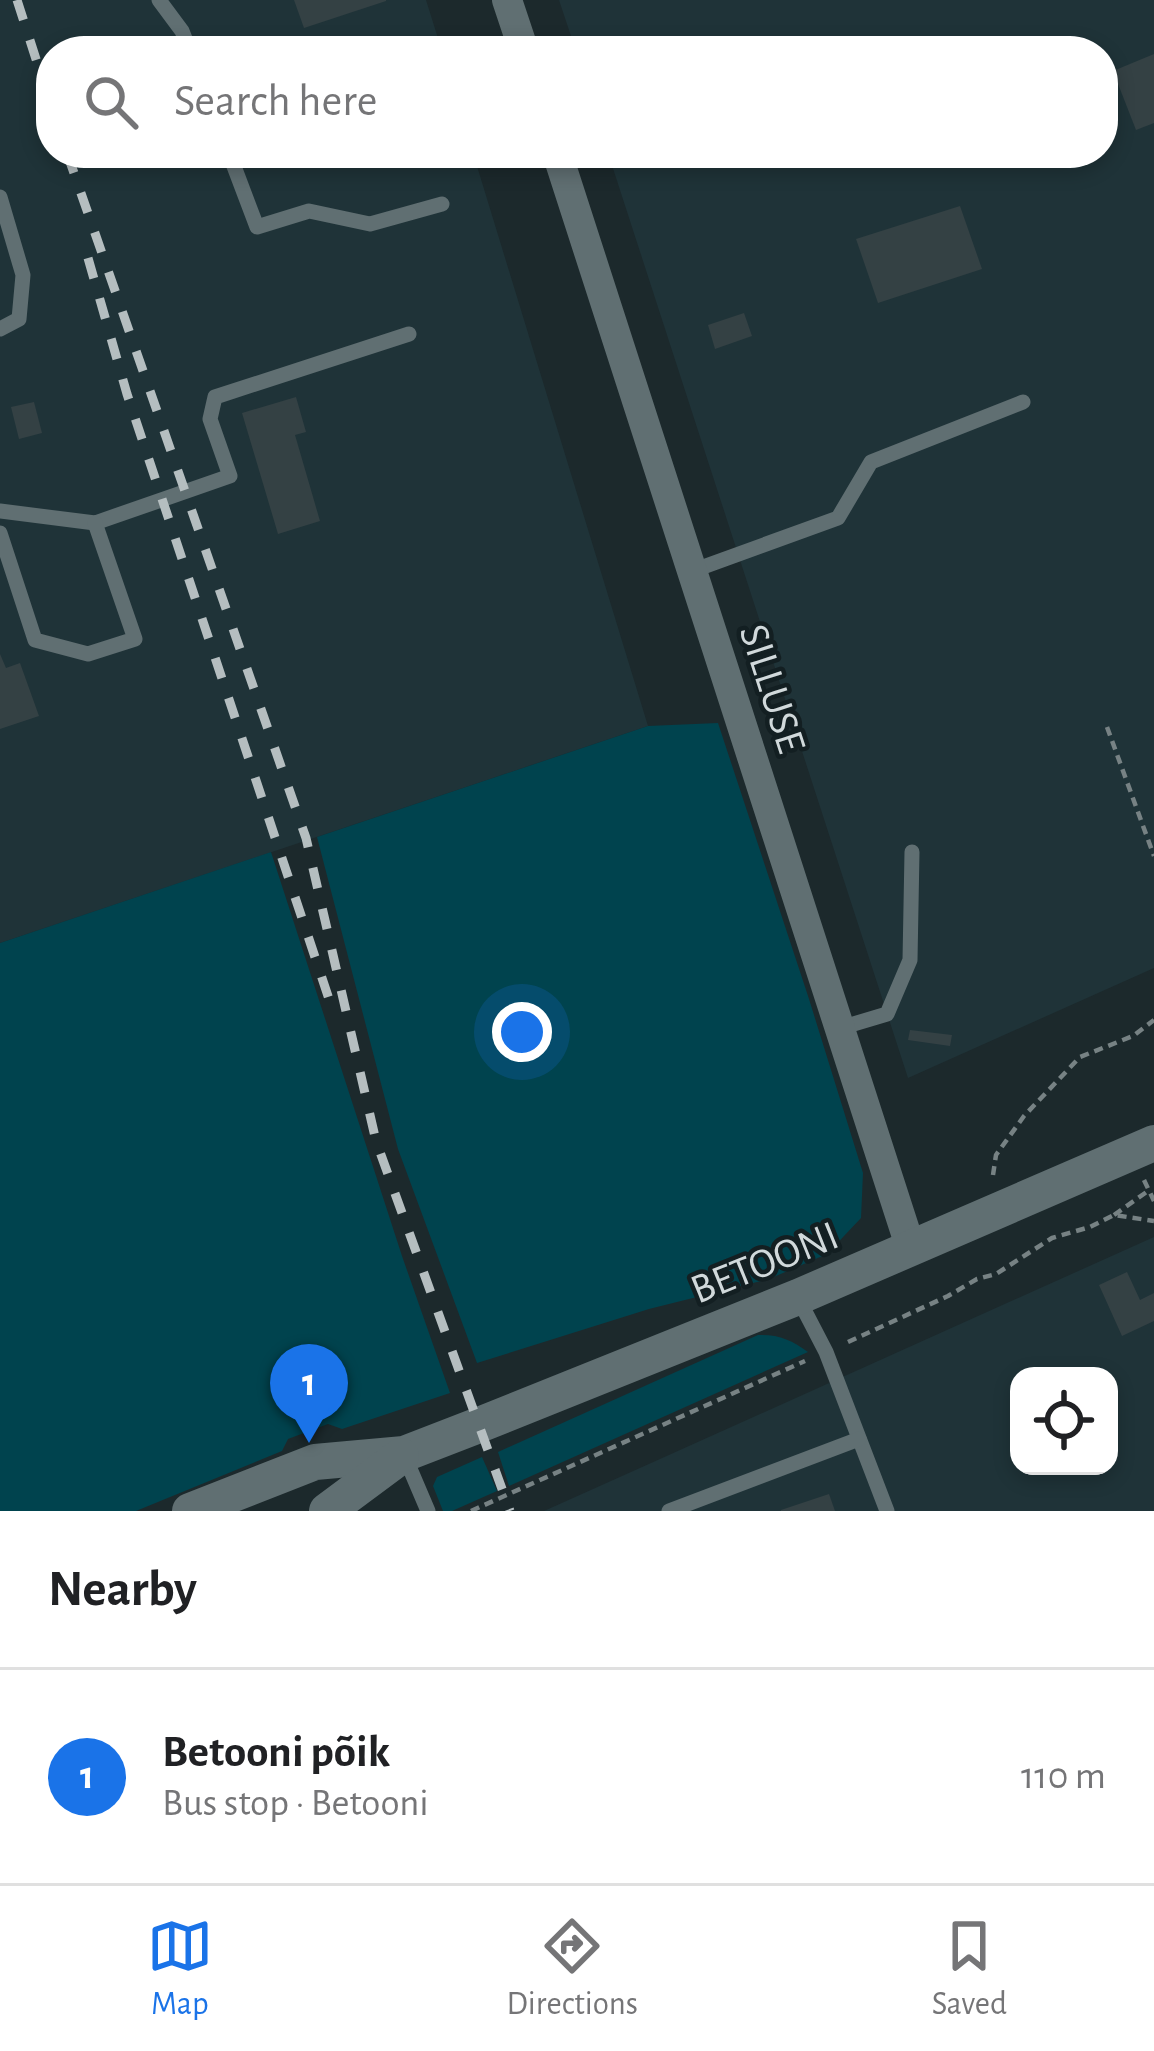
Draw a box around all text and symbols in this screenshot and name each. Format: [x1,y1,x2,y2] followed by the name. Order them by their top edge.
[36,36,1118,168] search box
[78,69,144,135] icon: search
[174,79,377,124] text: Search here
[732,619,813,758] street label: SILLUSE
[492,1002,552,1062] your location
[685,1214,844,1311] street label: BETOONI
[270,1344,348,1443] pin: 1
[1010,1367,1118,1475] map controls
[1010,1367,1118,1475] button: locate
[48,1564,197,1615] text: Nearby
[162,1730,390,1775] text: Betooni põik
[80,1757,94,1796] text: 1
[1021,1757,1106,1796] text: 110 m
[162,1784,429,1823] text: Bus stop · Betooni
[147,1913,213,2025] tab: Map
[506,1913,638,2025] tab: Directions
[932,1913,1007,2025] tab: Saved

